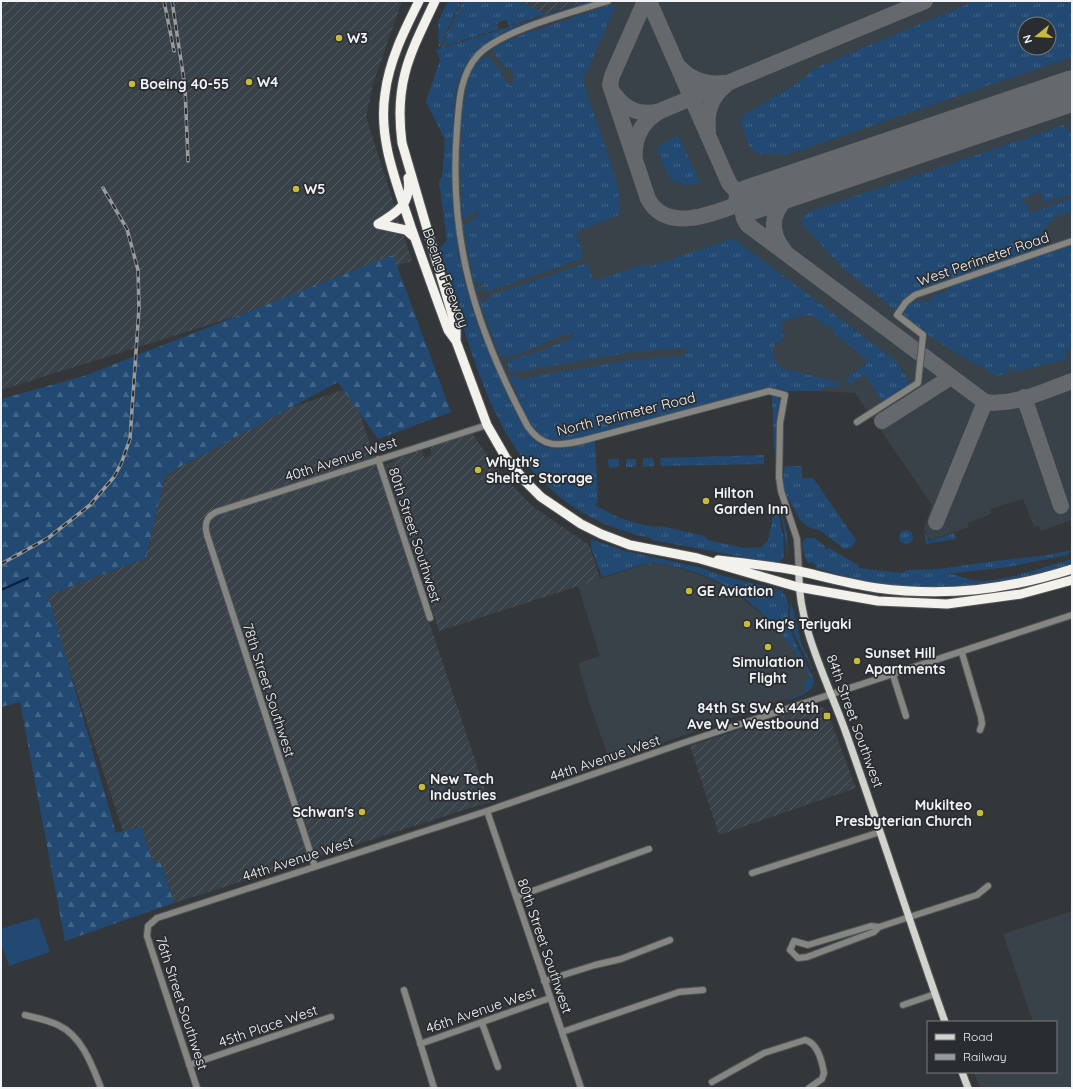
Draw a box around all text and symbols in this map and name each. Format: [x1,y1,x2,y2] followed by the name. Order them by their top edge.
[1017,16,1057,56] north arrow
[347,29,368,47] place label: W3
[334,33,344,43] marker: W3
[1020,33,1035,45] text: N
[257,73,278,91] place label: W4
[140,75,229,93] place label: Boeing 40-55
[244,77,254,87] marker: W4
[127,79,137,89] marker: Boeing 40-55
[304,180,325,198] place label: W5
[291,184,301,194] marker: W5
[419,226,473,330] street label: Boeing Freeway
[915,228,1051,290] street label: West Perimeter Road
[555,388,697,440] street label: North Perimeter Road
[283,432,399,486] street label: 40th Avenue West
[486,453,593,487] place label: Whyth's Shelter Storage
[385,465,445,605] street label: 80th Street Southwest
[473,465,483,475] marker: Whyth's Shelter Storage
[714,484,788,518] place label: Hilton Garden Inn
[701,496,711,506] marker: Hilton Garden Inn
[697,582,773,600] place label: GE Aviation
[684,586,694,596] marker: GE Aviation
[755,615,851,633] place label: King's Teriyaki
[742,619,752,629] marker: King's Teriyaki
[239,621,299,760] street label: 78th Street Southwest
[763,642,773,652] marker: Simulation Flight
[865,644,946,678] place label: Sunset Hill Apartments
[823,652,888,790] street label: 84th Street Southwest
[732,653,804,687] place label: Simulation Flight
[852,656,862,666] marker: Sunset Hill Apartments
[687,699,819,733] place label: 84th St SW & 44th Ave W - Westbound
[822,711,832,721] marker: 84th St SW & 44th Ave W - Westbound
[547,731,663,785] street label: 44th Avenue West
[430,770,497,804] place label: New Tech Industries
[417,782,427,792] marker: New Tech Industries
[835,796,972,830] place label: Mukilteo Presbyterian Church
[292,803,354,821] place label: Schwan's
[357,807,367,817] marker: Schwan's
[975,808,985,818] marker: Mukilteo Presbyterian Church
[240,833,356,885] street label: 44th Avenue West
[513,876,577,1016] street label: 80th Street Southwest
[152,934,212,1072] street label: 76th Street Southwest
[423,983,539,1037] street label: 46th Avenue West
[216,1001,320,1051] street label: 45th Place West
[927,1021,1057,1073] legend
[963,1029,993,1044] text: Road
[963,1049,1007,1064] text: Railway

